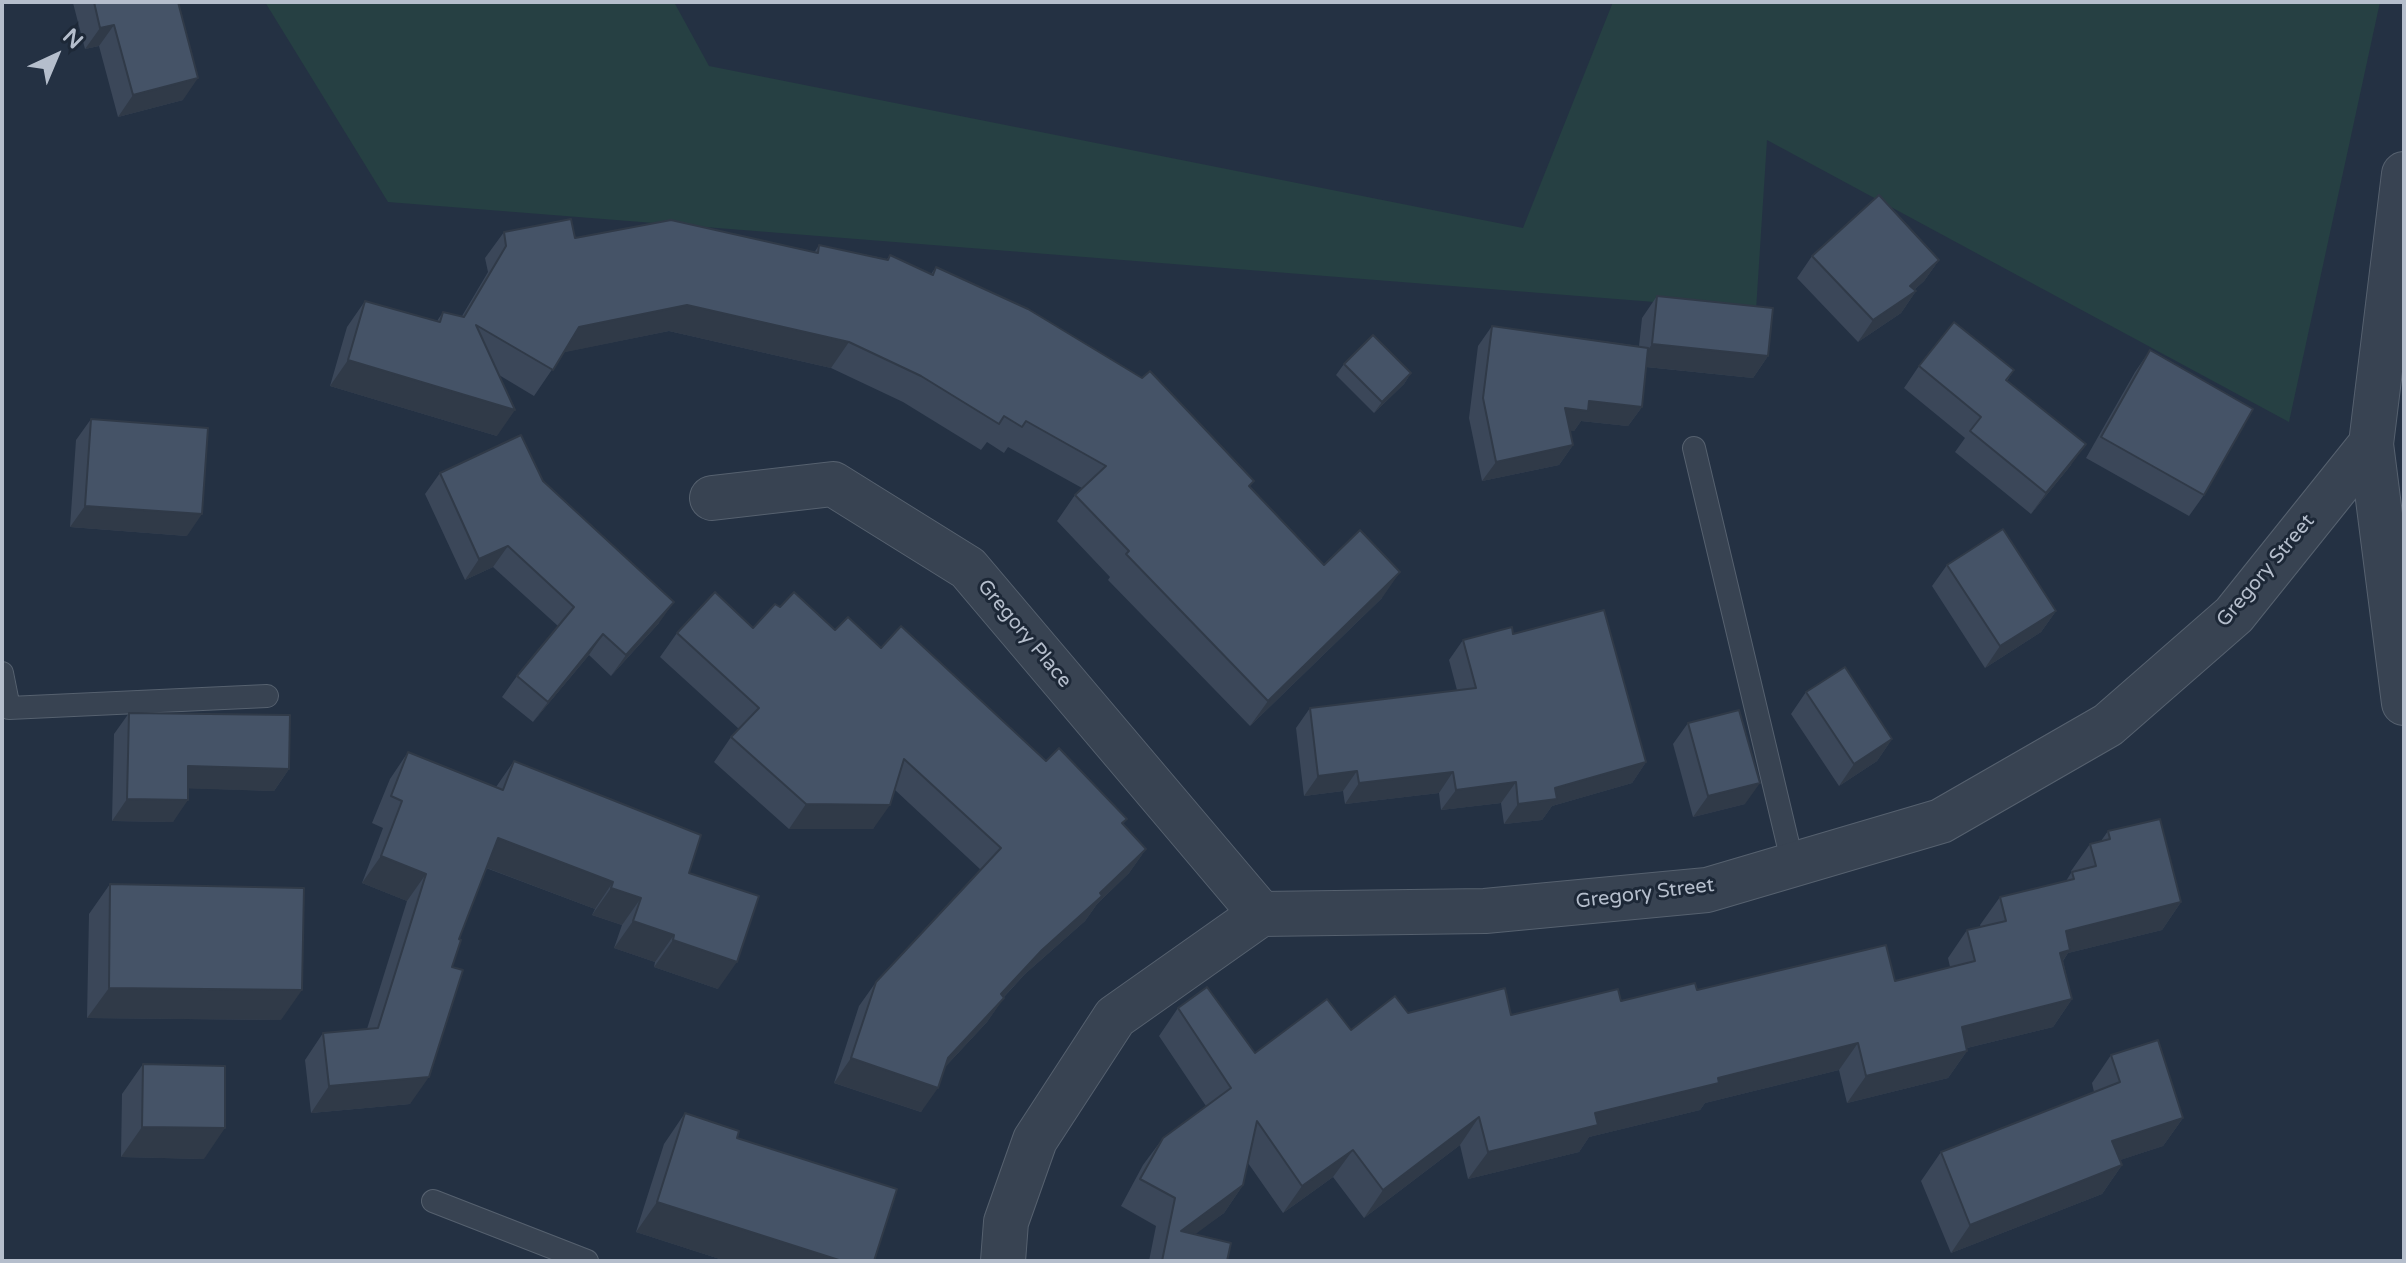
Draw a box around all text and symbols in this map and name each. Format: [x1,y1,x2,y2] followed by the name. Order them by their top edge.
[16,16,96,96] north arrow
[57,23,88,54] text: N
[2212,510,2320,632] street label: Gregory Street
[972,575,1076,693] street label: Gregory Place
[1574,874,1716,914] street label: Gregory Street

